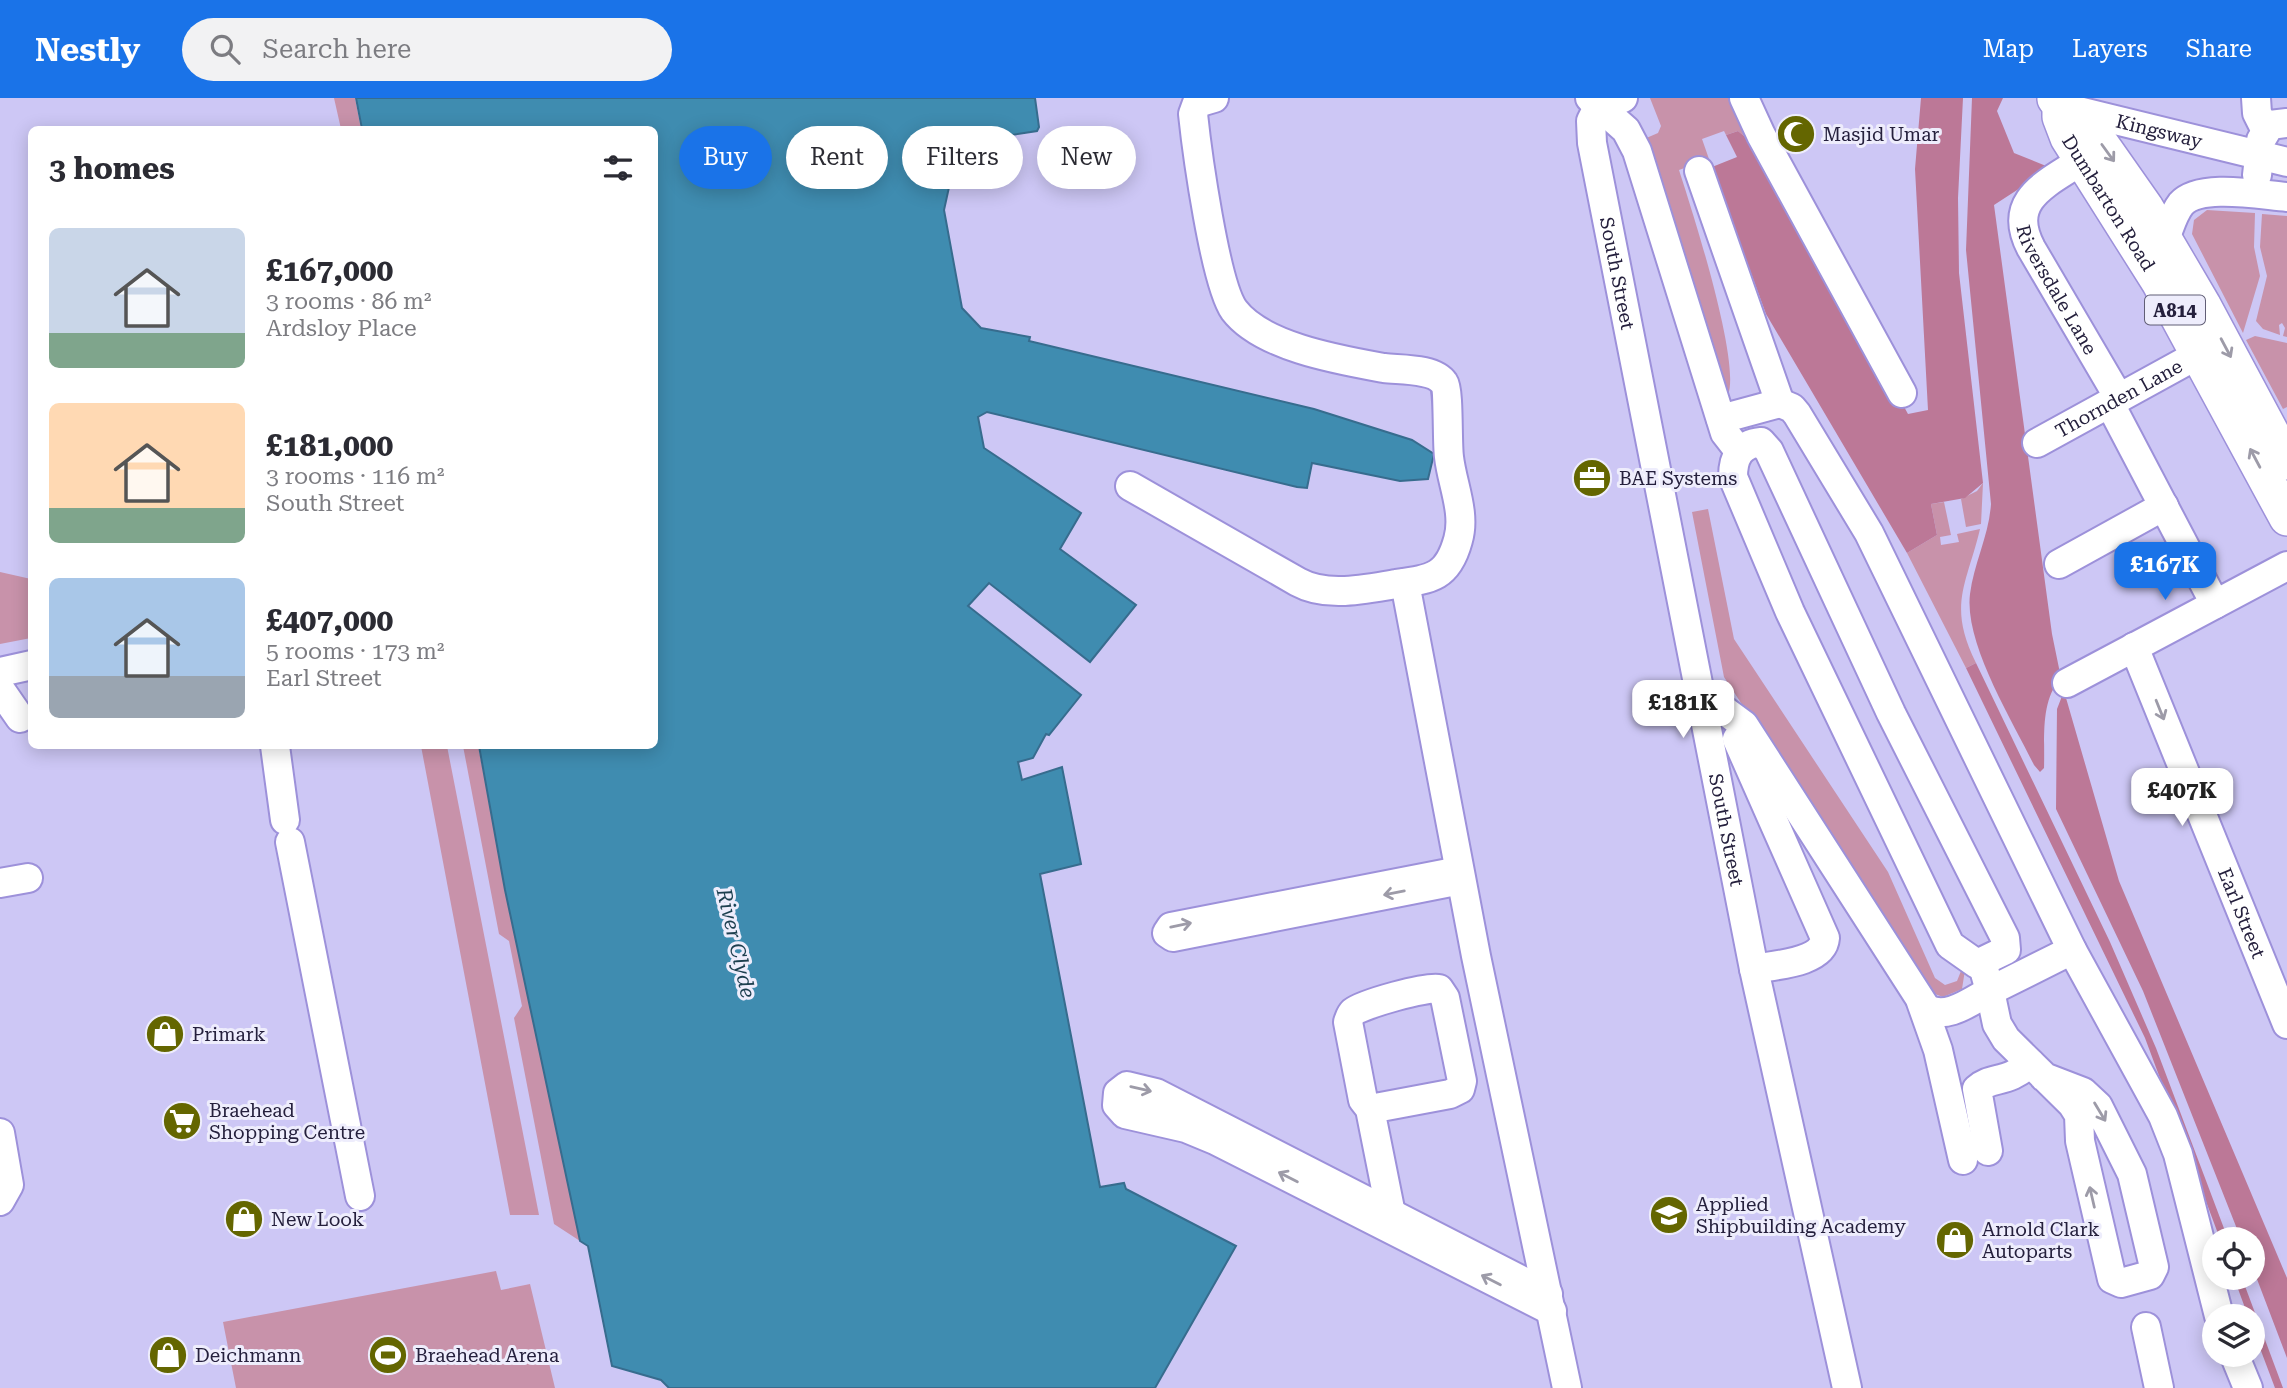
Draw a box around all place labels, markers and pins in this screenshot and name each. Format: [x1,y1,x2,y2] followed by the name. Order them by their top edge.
[1775,113,1817,155] mosque icon: Masjid Umar
[1823,123,1939,146] place label: Masjid Umar
[1571,457,1613,499] office icon: BAE Systems
[1619,467,1737,490] place label: BAE Systems
[2116,542,2214,602] pin: £167K
[1634,680,1732,740] pin: £181K
[2133,768,2231,828] pin: £407K
[144,1013,186,1055] shop icon: Primark
[192,1023,266,1046] place label: Primark
[209,1099,365,1144] place label: Braehead Shopping Centre
[161,1100,203,1142] supermarket icon: Braehead Shopping Centre
[1696,1193,1906,1238] place label: Applied Shipbuilding Academy
[1648,1194,1690,1236] school or university icon: Applied Shipbuilding Academy
[223,1198,265,1240] shop icon: New Look
[271,1208,364,1231] place label: New Look
[1982,1218,2100,1263] place label: Arnold Clark Autoparts
[1934,1219,1976,1261] shop icon: Arnold Clark Autoparts
[147,1334,189,1376] shop icon: Deichmann
[367,1334,409,1376] sports icon: Braehead Arena
[195,1344,301,1367] place label: Deichmann
[415,1344,560,1367] place label: Braehead Arena

